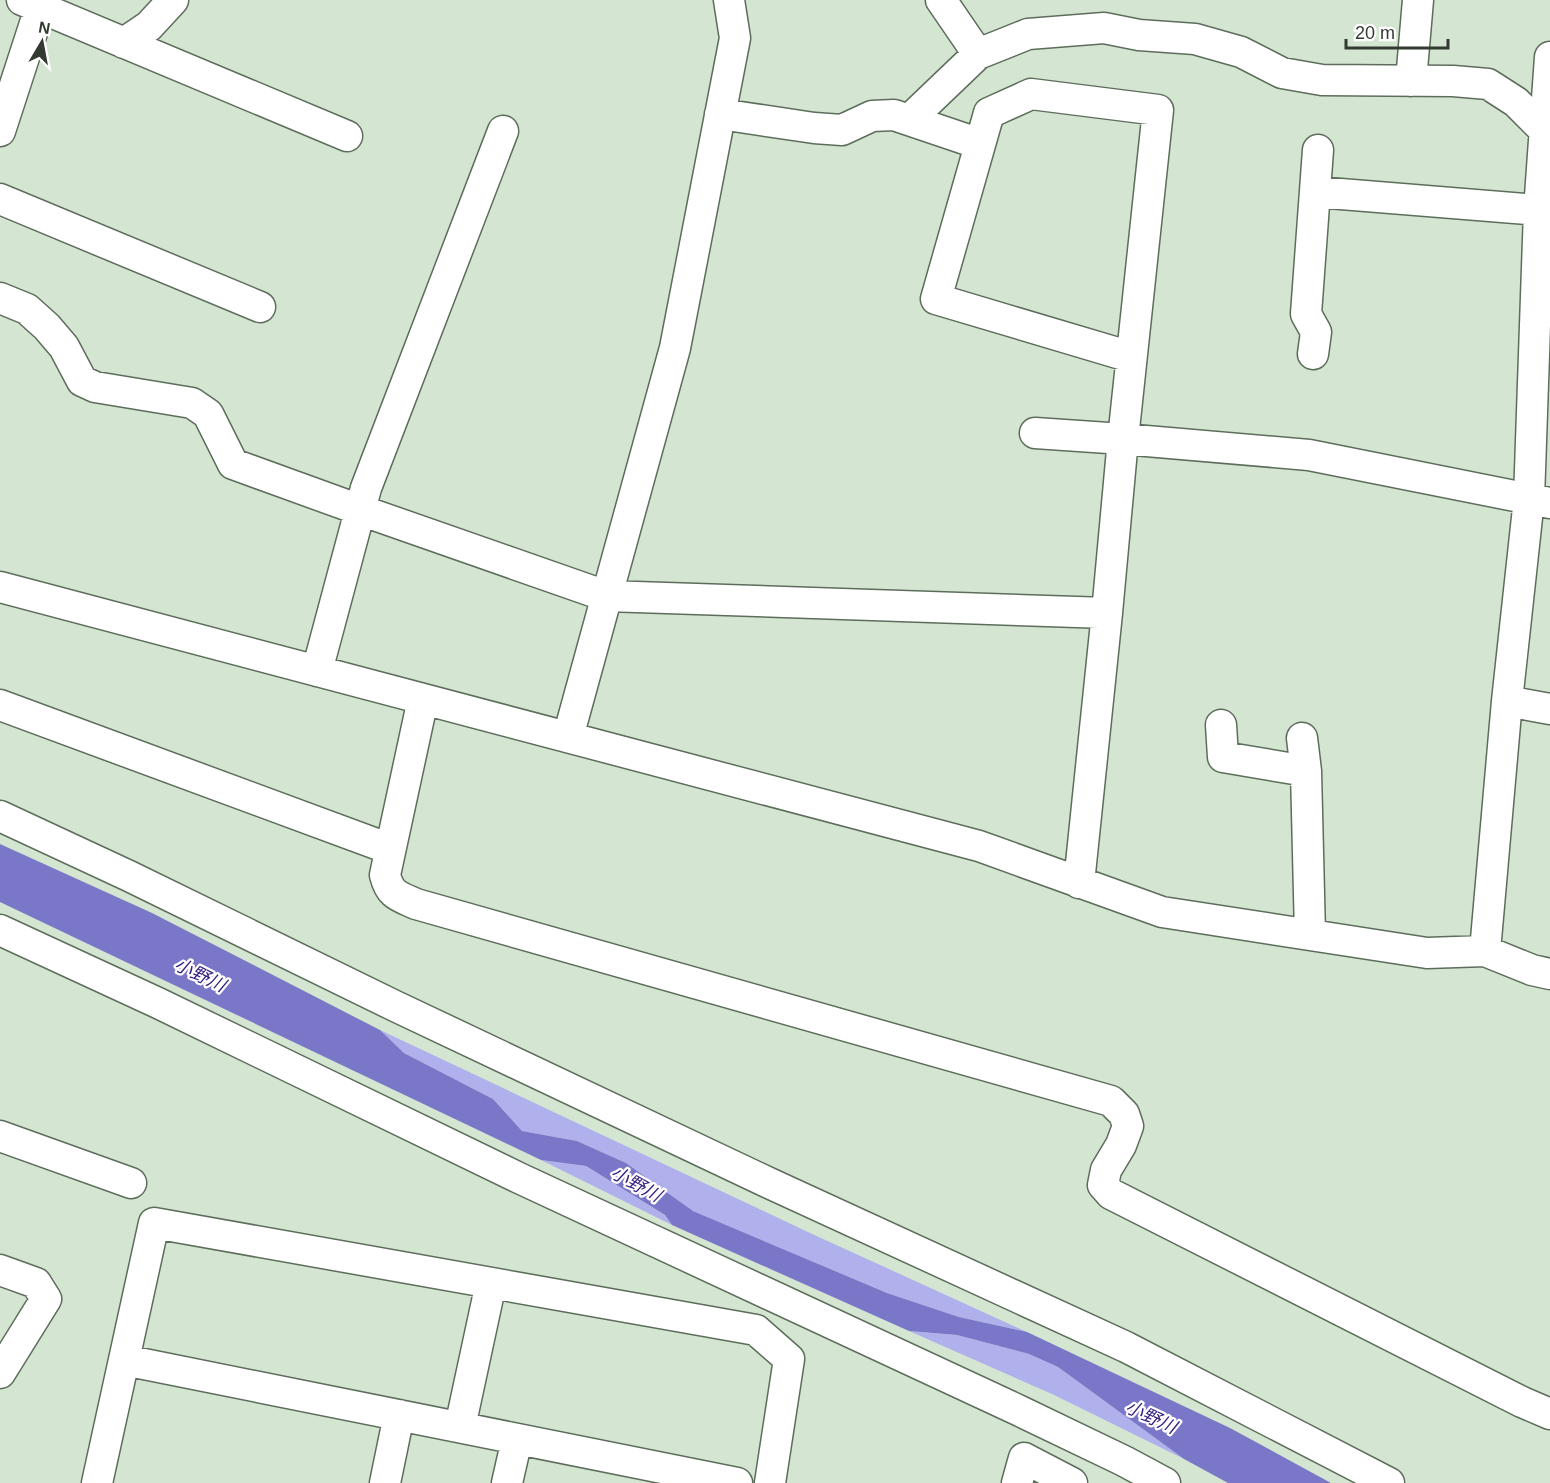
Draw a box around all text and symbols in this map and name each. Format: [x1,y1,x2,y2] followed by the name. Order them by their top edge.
[12,12,72,72] north arrow
[1346,12,1448,50] scale bar
[37,18,52,37] text: N
[1355,23,1395,43] text: 20 m
[171,954,230,997] water label: 小野川
[608,1162,666,1207] water label: 小野川
[1122,1397,1182,1438] water label: 小野川

